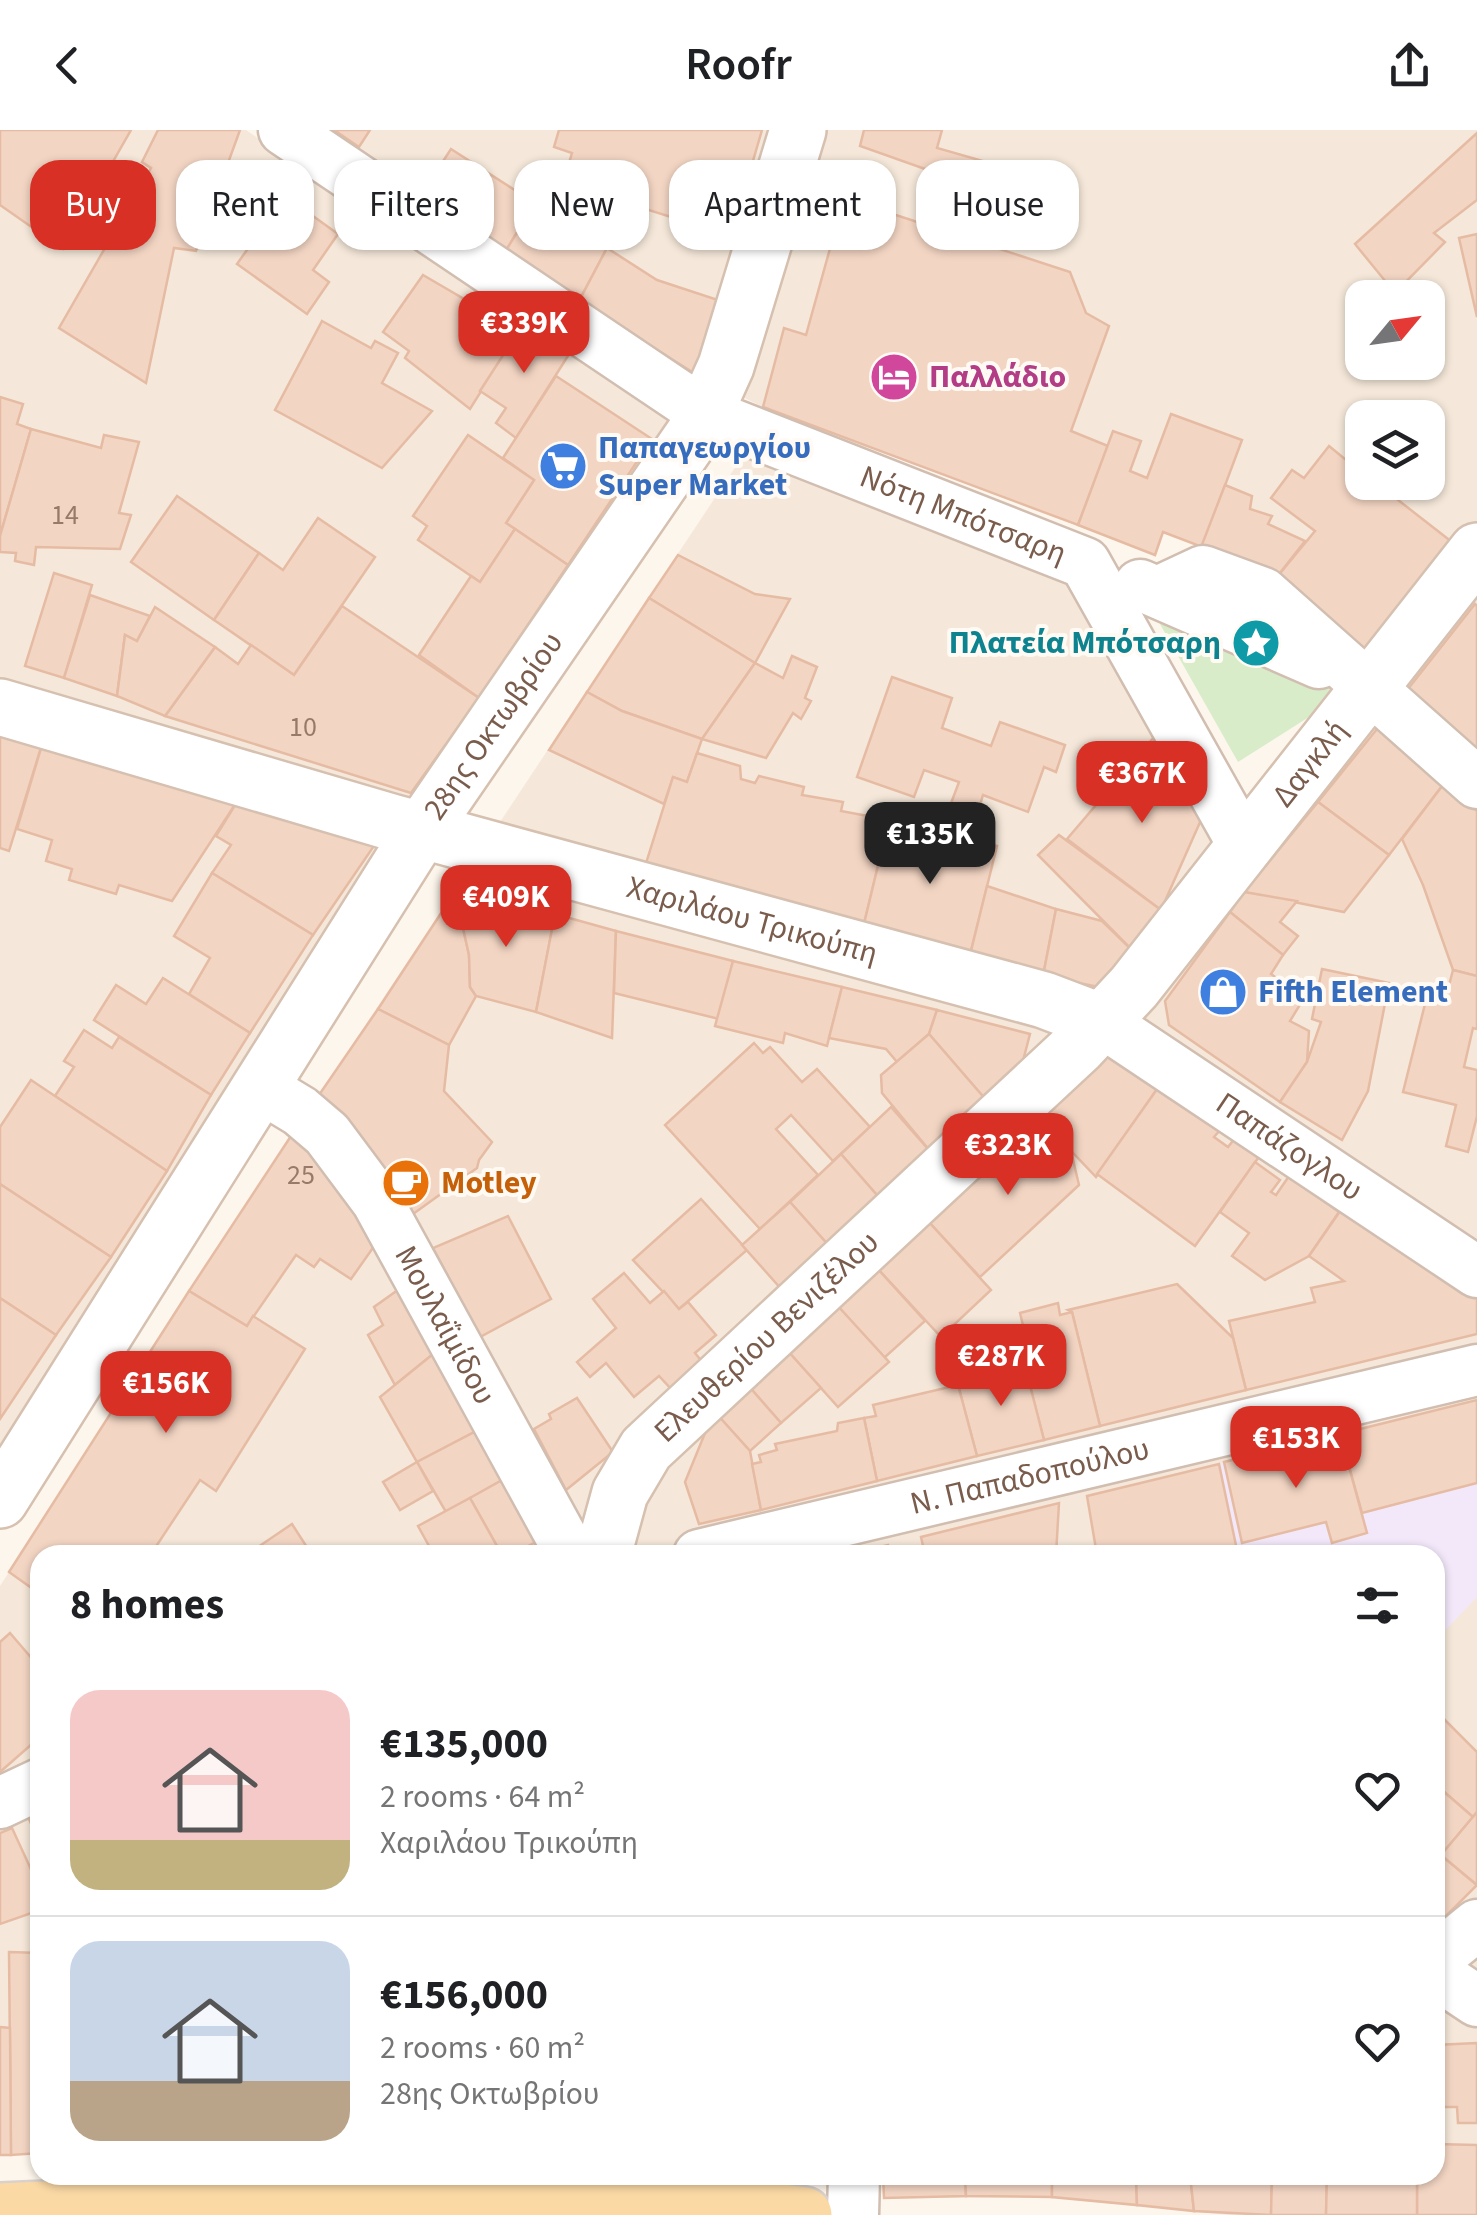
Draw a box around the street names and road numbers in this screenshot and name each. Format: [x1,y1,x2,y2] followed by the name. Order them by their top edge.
[853,454,1073,576] street label: Νότη Μπότσαρη
[412,623,574,829] street label: 28ης Οκτωβρίου
[1261,710,1359,817] street label: Δαγκλή
[622,864,883,977] street label: Χαριλάου Τρικούπη
[1207,1081,1372,1213] street label: Παπάζογλου
[644,1220,889,1453] street label: Ελευθερίου Βενιζέλου
[383,1237,507,1413] street label: Μουλαΐμίδου
[906,1426,1154,1527] street label: Ν. Παπαδοπούλου

